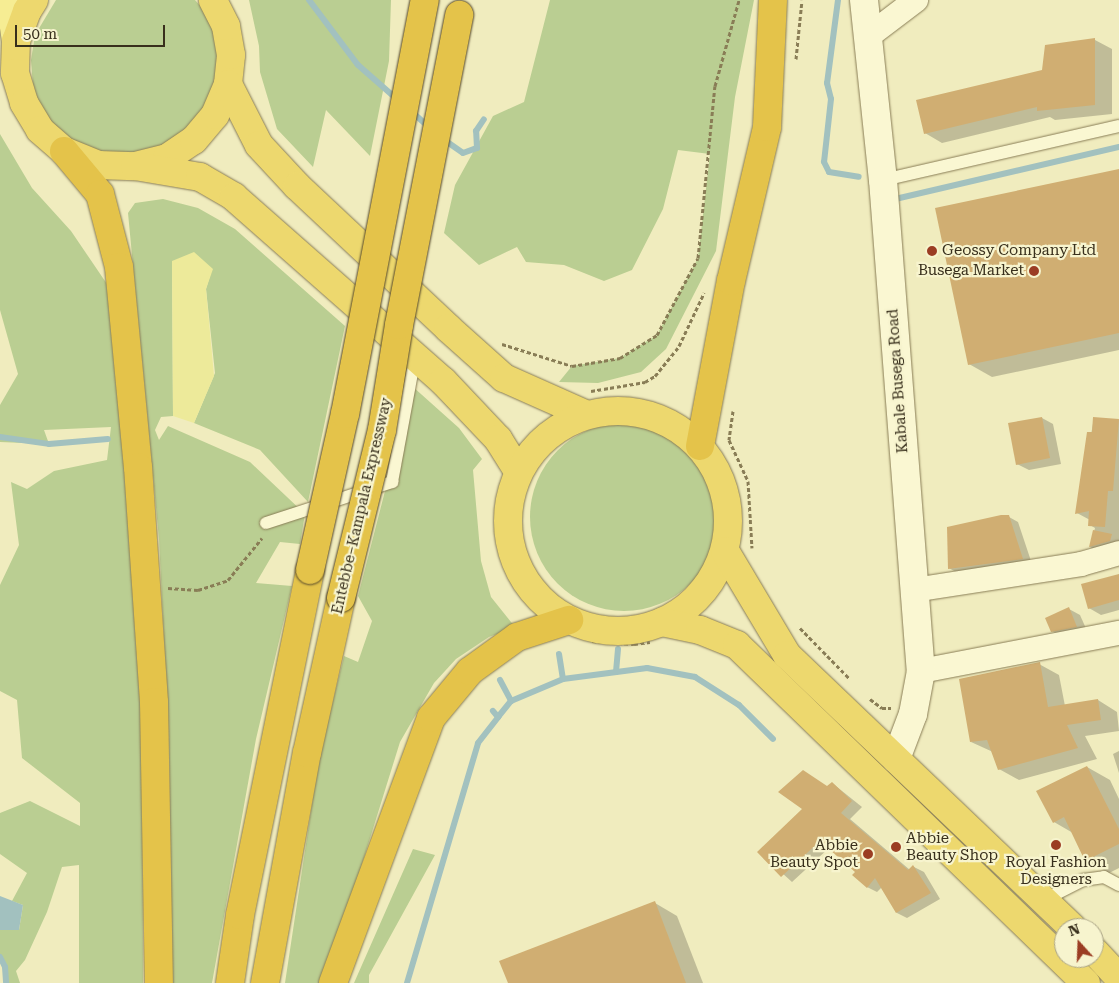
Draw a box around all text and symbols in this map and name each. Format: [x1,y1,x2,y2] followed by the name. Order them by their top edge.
[18,15,168,47] scale bar
[23,25,57,43] text: 50 m
[942,242,1096,260] place label: Geossy Company Ltd
[926,245,938,257] marker: Geossy Company Ltd
[918,262,1024,280] place label: Busega Market
[1028,265,1040,277] marker: Busega Market
[884,308,912,454] street label: Kabale Busega Road
[328,396,396,616] street label: Entebbe–Kampala Expressway
[906,829,998,864] place label: Abbie Beauty Shop
[770,836,858,871] place label: Abbie Beauty Spot
[1050,839,1062,851] marker: Royal Fashion Designers
[890,841,902,853] marker: Abbie Beauty Shop
[862,848,874,860] marker: Abbie Beauty Spot
[1005,853,1107,888] place label: Royal Fashion Designers
[1054,918,1104,968] north arrow
[1066,920,1082,939] text: N

